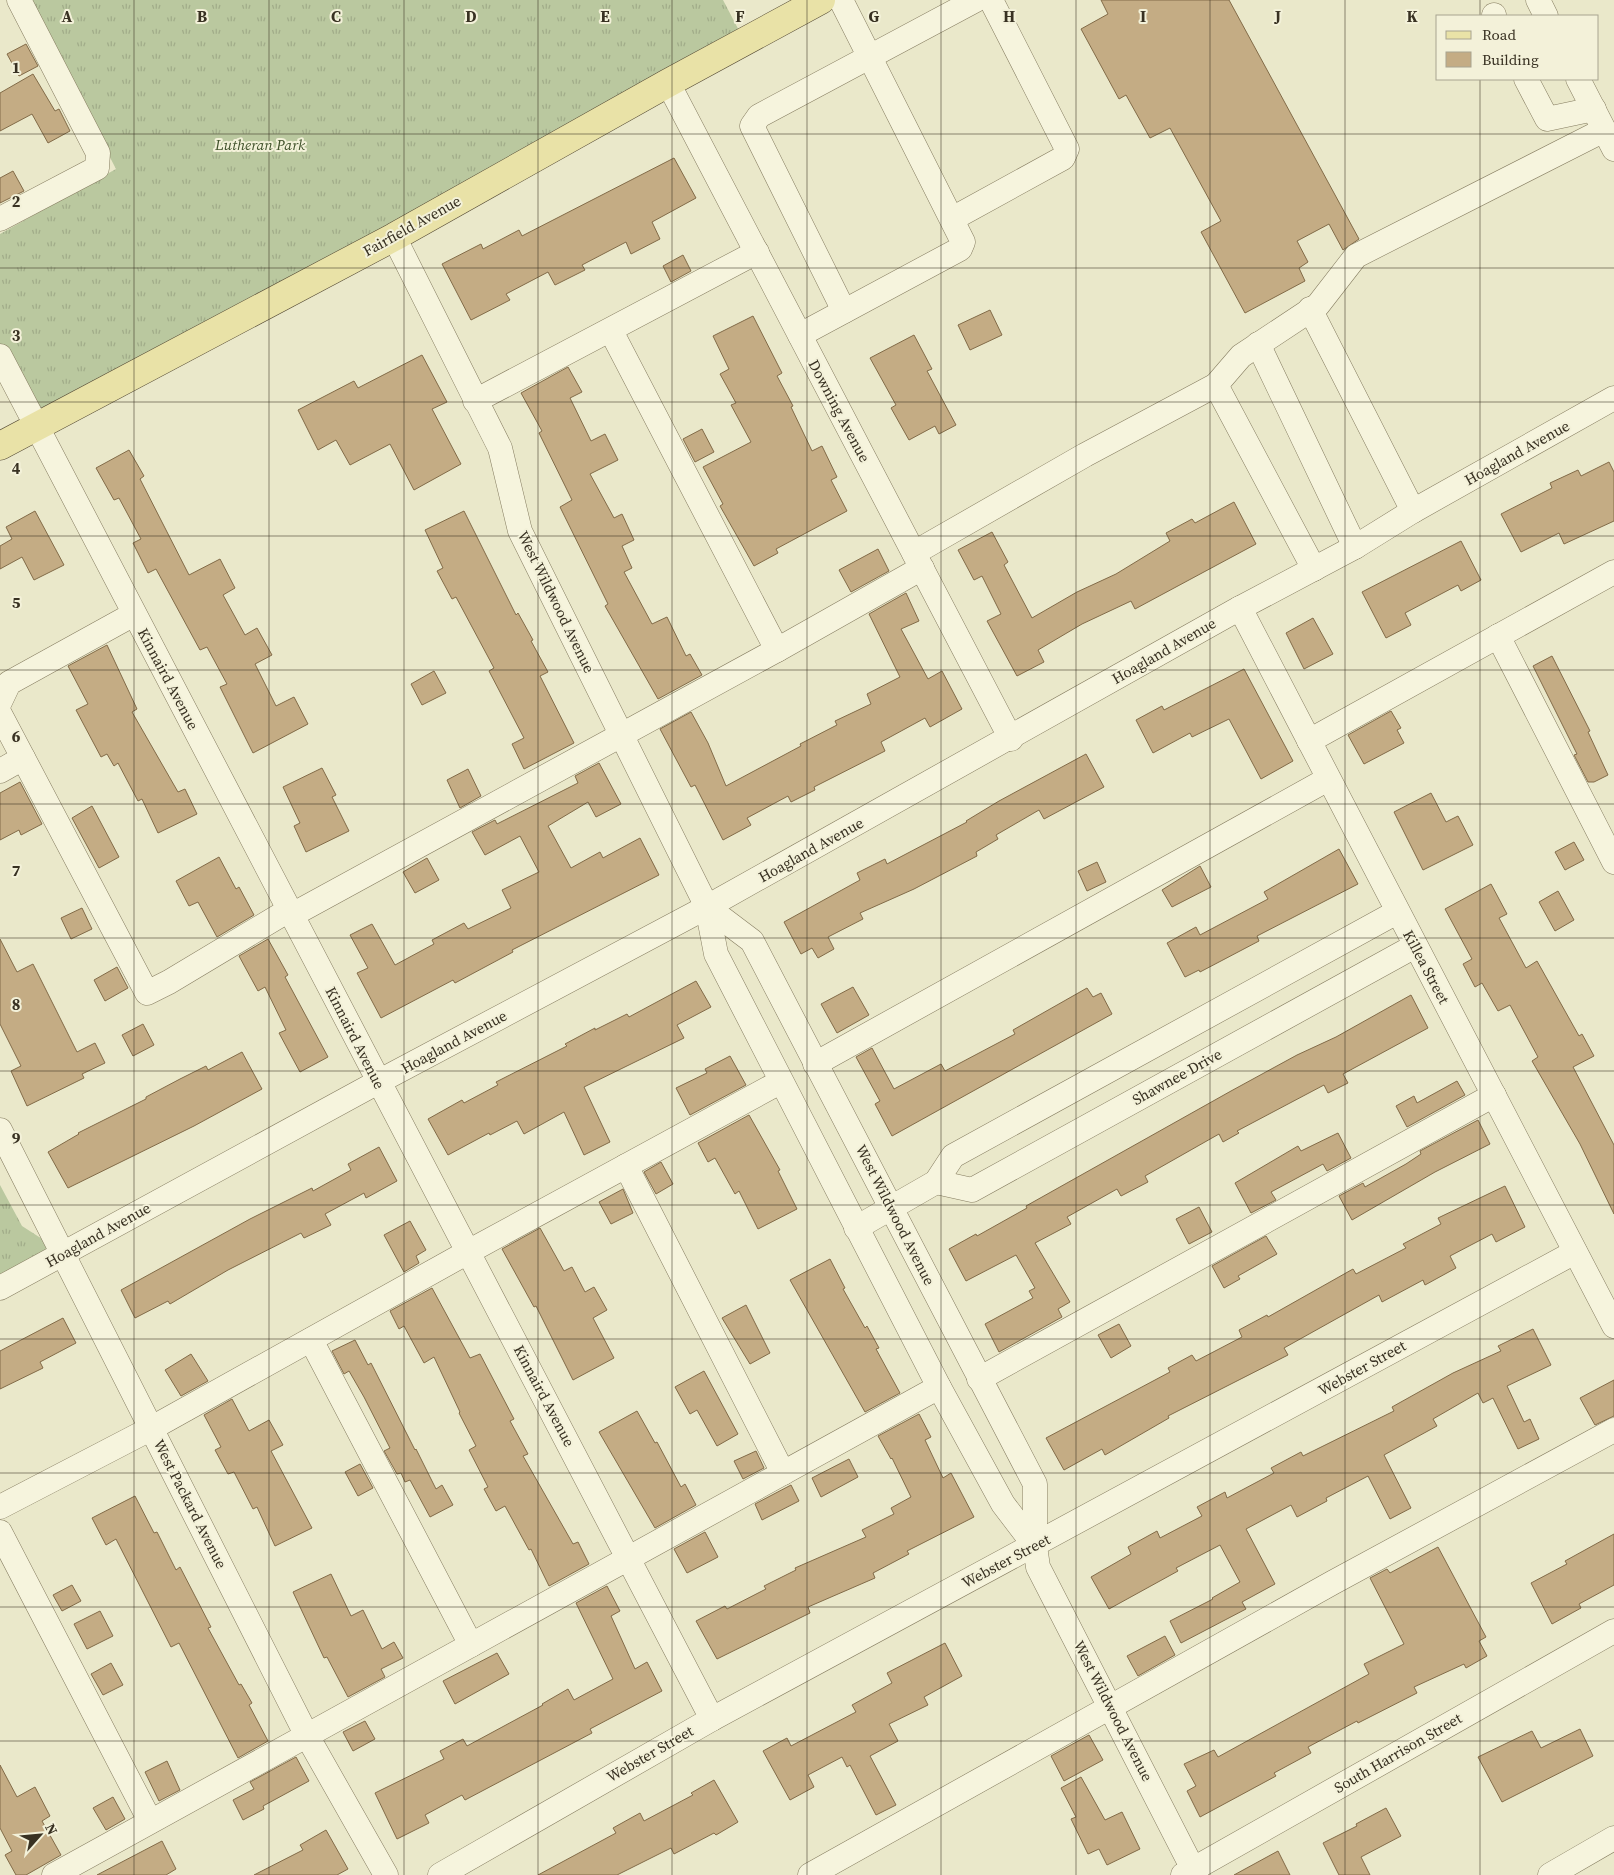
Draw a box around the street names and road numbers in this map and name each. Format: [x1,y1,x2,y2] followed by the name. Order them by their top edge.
[359,190,465,261] street label: Fairfield Avenue
[804,356,876,466] street label: Downing Avenue
[1460,415,1573,490] street label: Hoagland Avenue
[513,527,600,677] street label: West Wildwood Avenue
[1108,612,1220,689] street label: Hoagland Avenue
[133,624,204,734] street label: Kinnaird Avenue
[754,812,867,887] street label: Hoagland Avenue
[1398,926,1455,1007] street label: Killea Street
[321,983,390,1093] street label: Kinnaird Avenue
[397,1005,511,1078] street label: Hoagland Avenue
[1128,1043,1226,1110] street label: Shawnee Drive
[851,1141,940,1289] street label: West Wildwood Avenue
[41,1197,154,1272] street label: Hoagland Avenue
[1314,1335,1409,1400] street label: Webster Street
[509,1341,580,1451] street label: Kinnaird Avenue
[149,1435,232,1572] street label: West Packard Avenue
[958,1528,1054,1593] street label: Webster Street
[1069,1637,1158,1785] street label: West Wildwood Avenue
[1330,1707,1466,1798] street label: South Harrison Street
[602,1720,697,1787] street label: Webster Street

